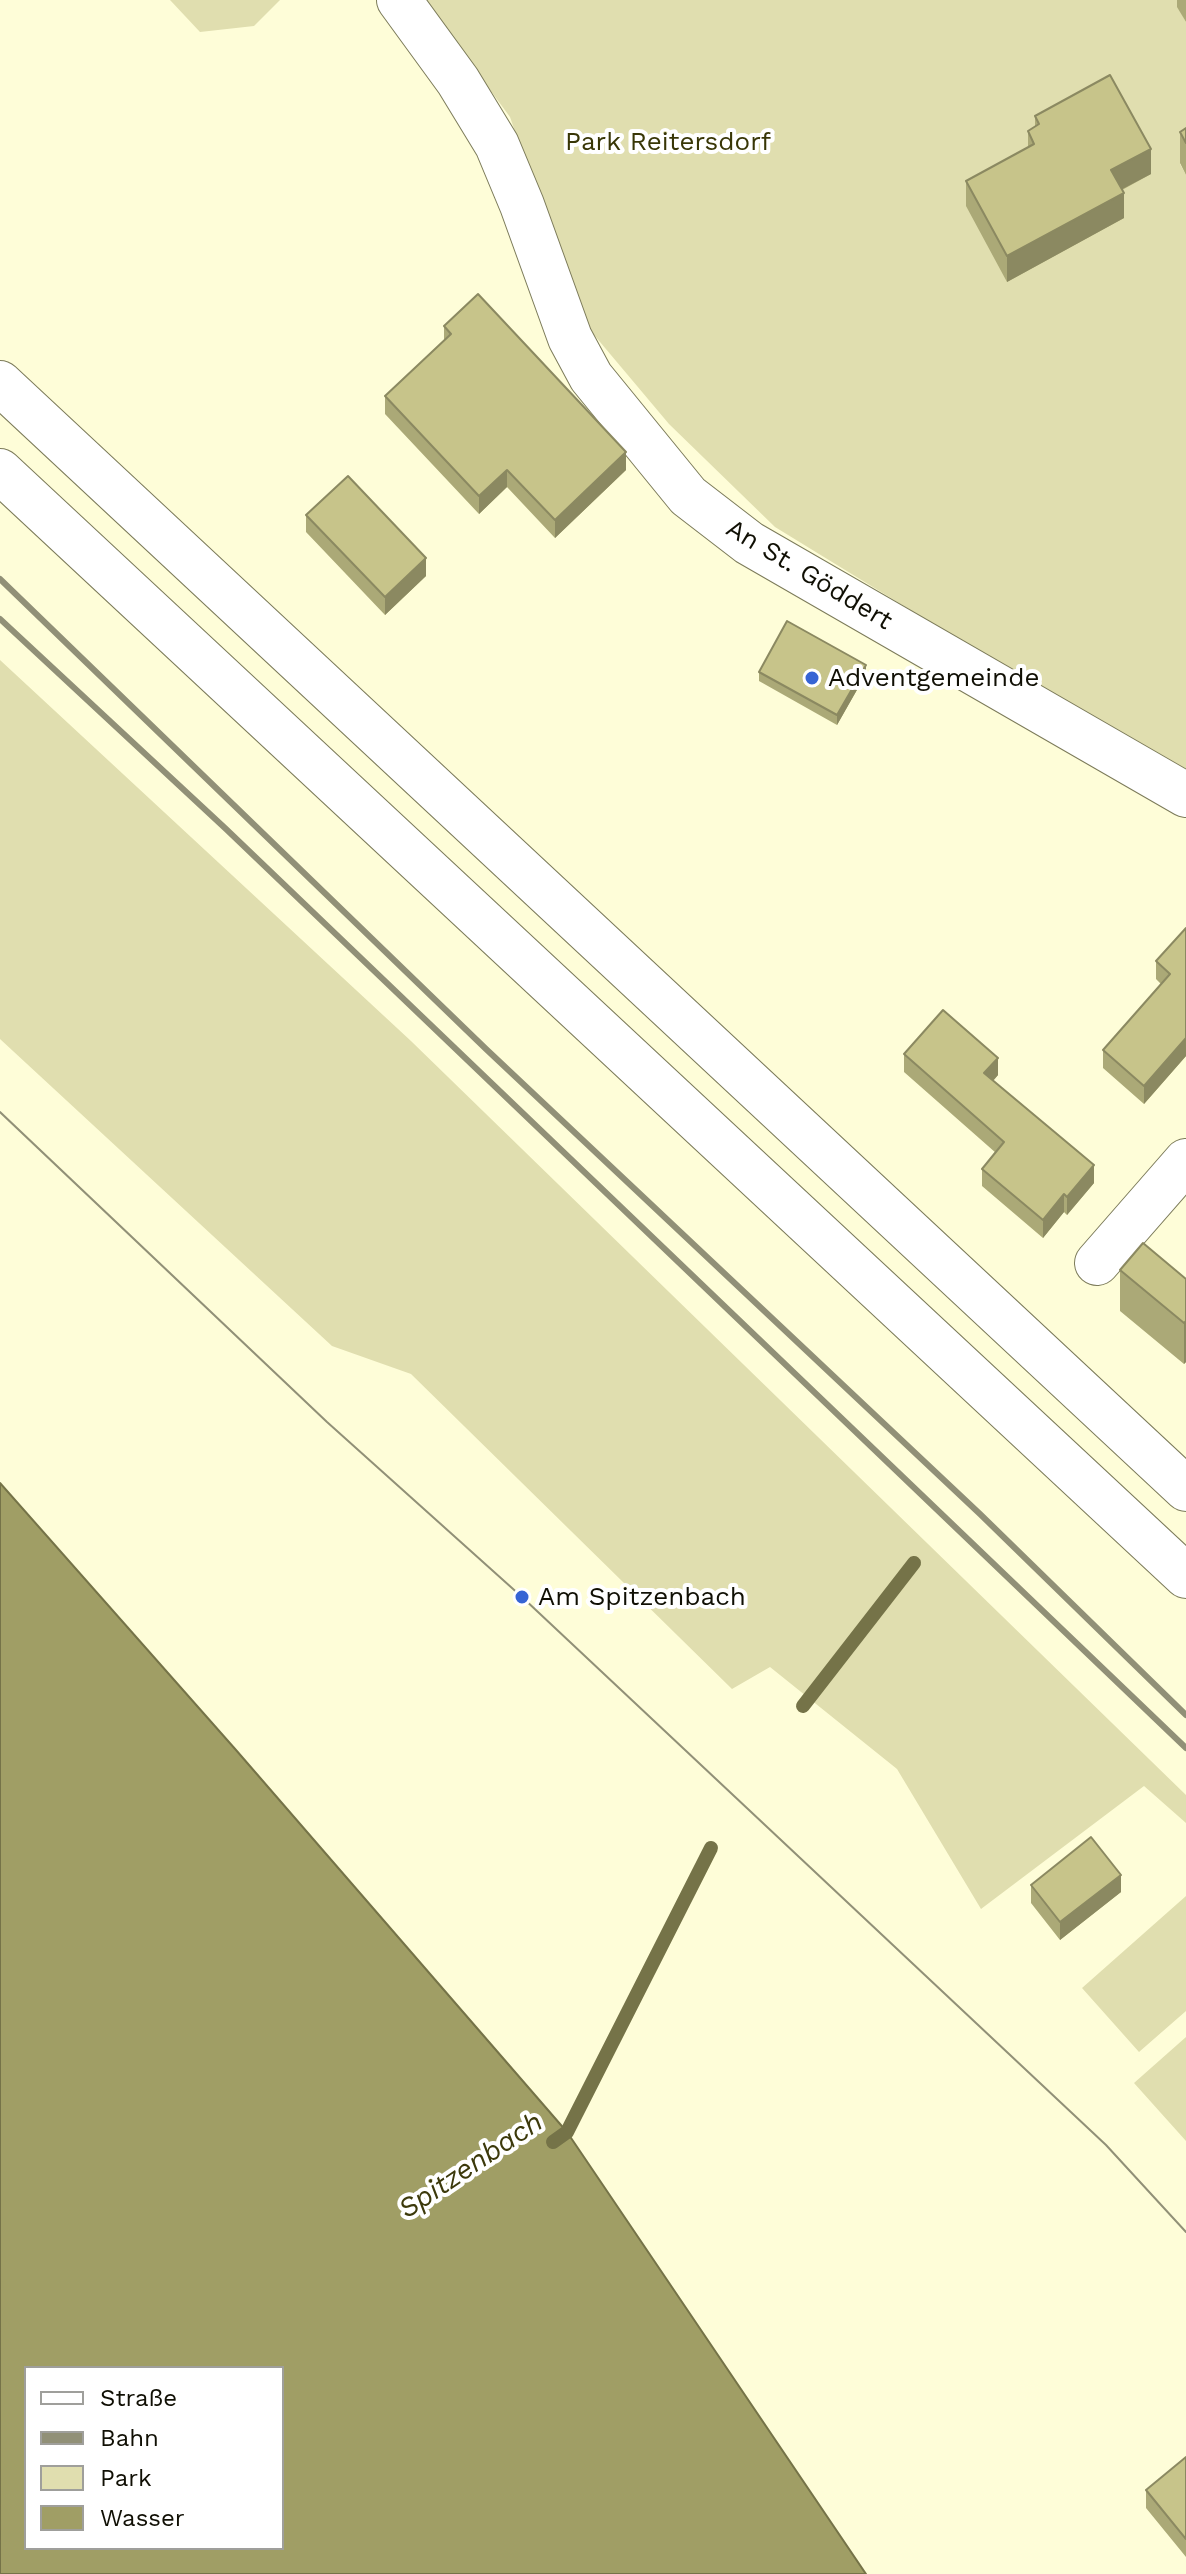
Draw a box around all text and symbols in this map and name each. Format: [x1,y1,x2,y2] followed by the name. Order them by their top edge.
[565,126,771,158] park label: Park Reitersdorf
[720,513,898,637] street label: An St. Göddert
[828,662,1039,694] place label: Adventgemeinde
[803,669,821,687] marker: Adventgemeinde
[538,1581,746,1613] place label: Am Spitzenbach
[513,1588,531,1606] marker: Am Spitzenbach
[393,2106,549,2226] water label: Spitzenbach
[24,2366,284,2550] legend
[100,2384,177,2412] text: Straße
[100,2424,159,2452] text: Bahn
[100,2464,152,2492] text: Park
[100,2504,185,2532] text: Wasser

